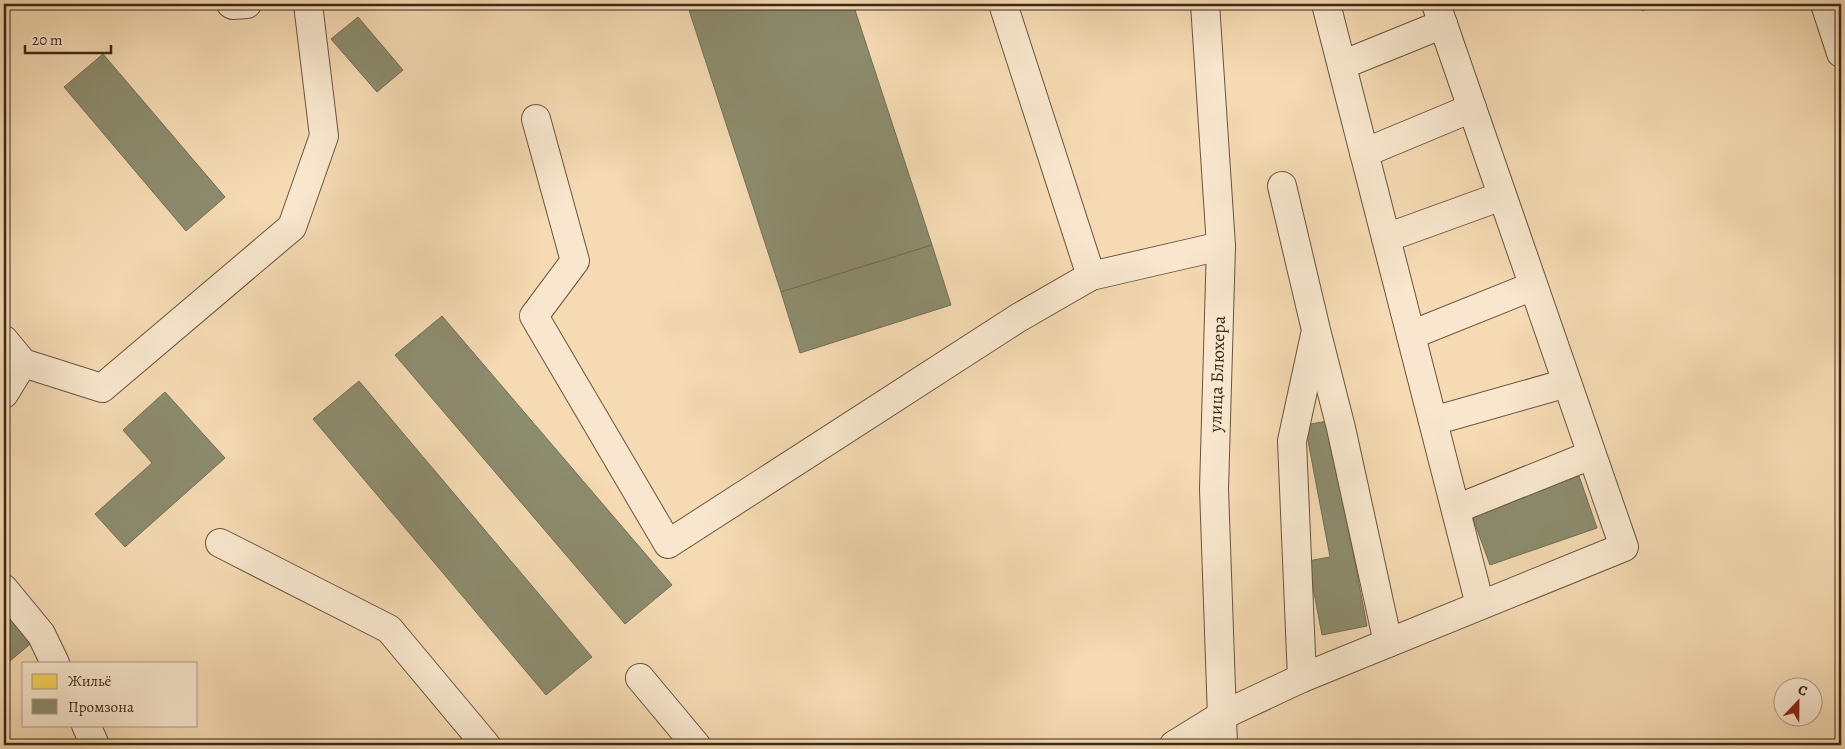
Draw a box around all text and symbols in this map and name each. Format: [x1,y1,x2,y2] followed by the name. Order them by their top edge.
[25,22,111,54] scale bar
[32,30,63,50] text: 20 m
[1203,315,1231,434] street label: улица Блюхера
[22,662,198,726] legend
[68,671,111,691] text: Жильё
[1772,676,1822,726] north arrow
[1795,680,1811,701] text: С
[68,697,134,717] text: Промзона

